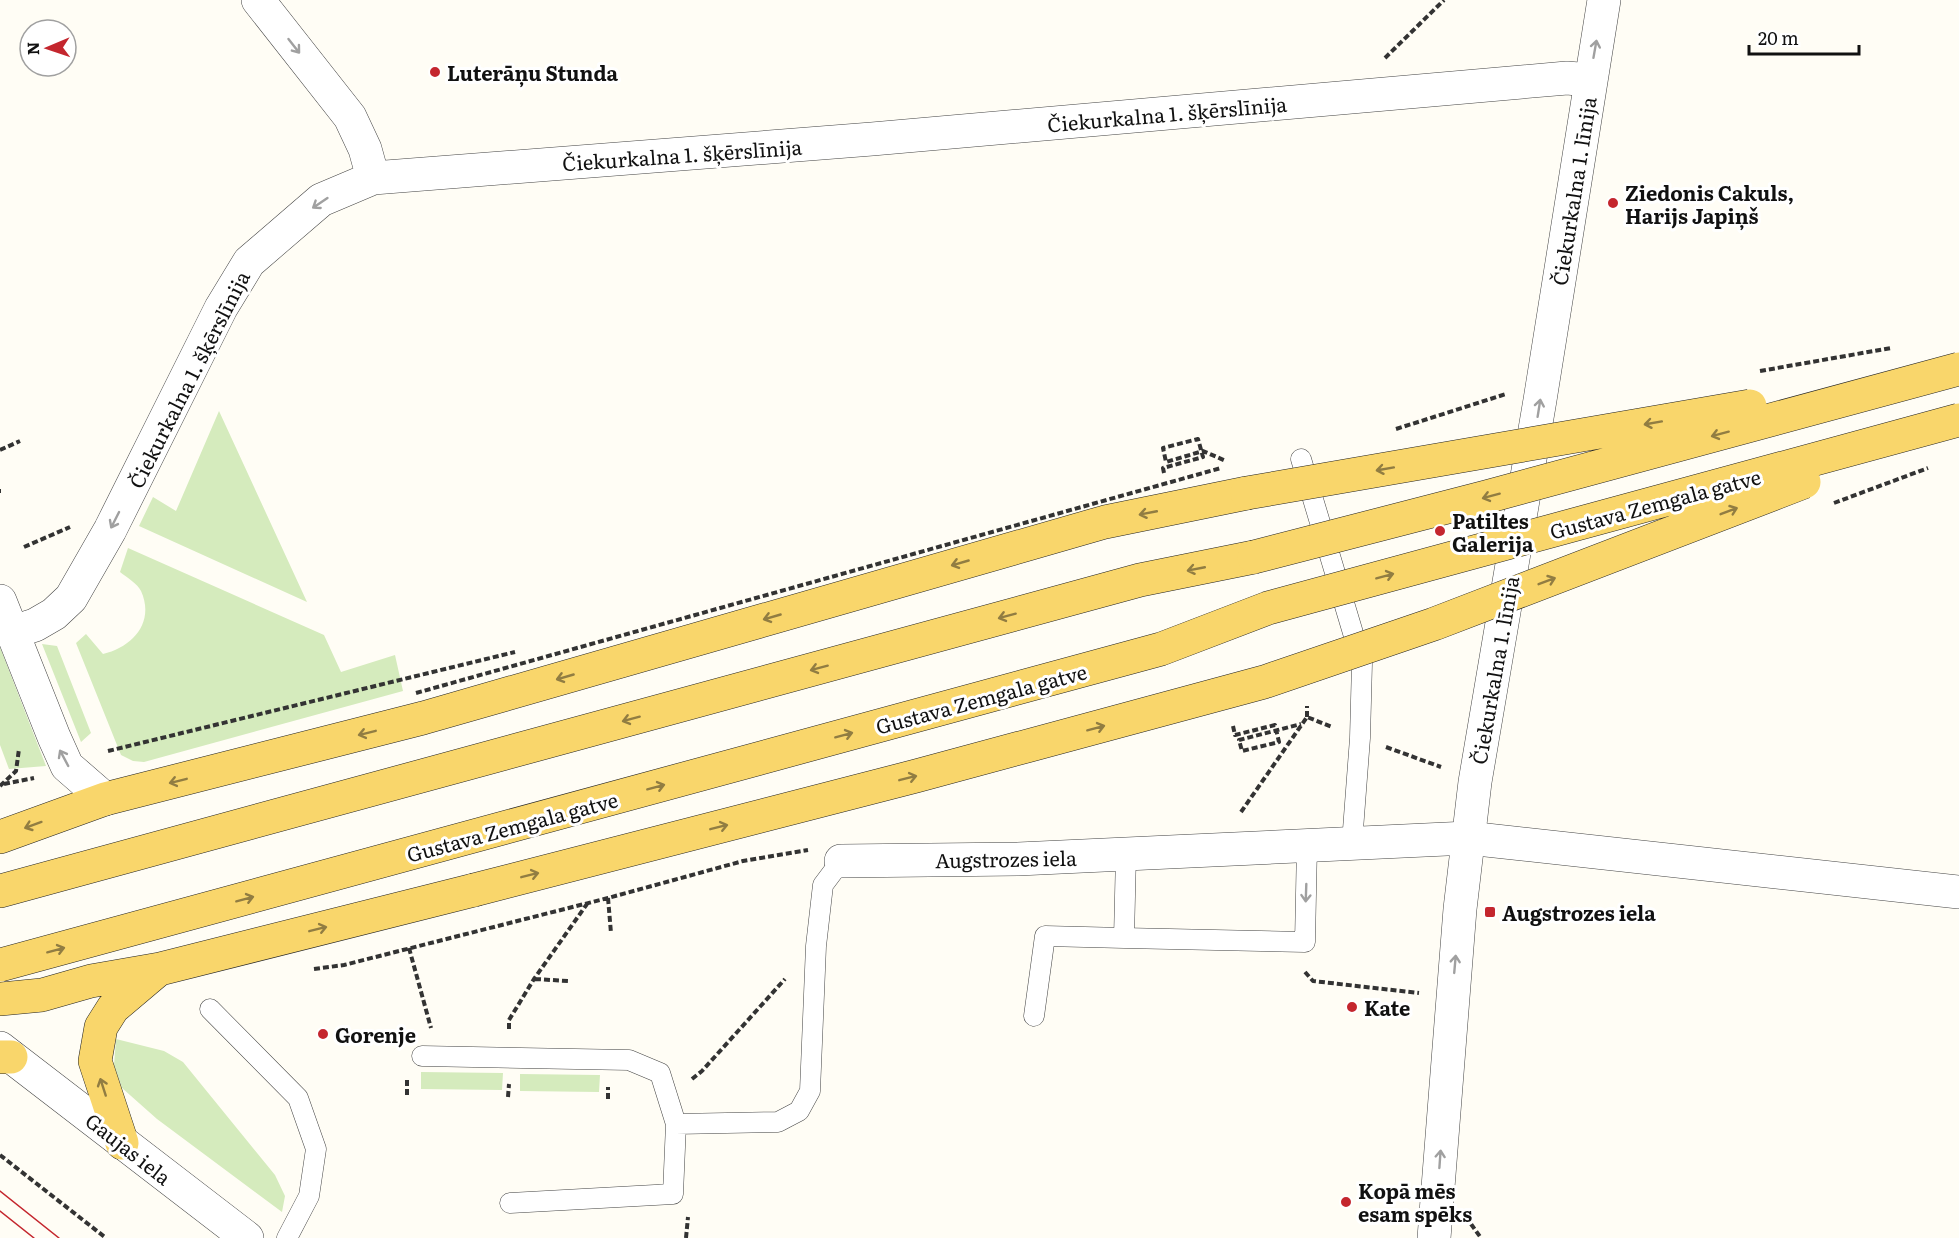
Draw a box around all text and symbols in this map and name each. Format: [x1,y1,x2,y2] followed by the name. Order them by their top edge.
[18,18,78,78] north arrow
[1749,18,1858,56] scale bar
[1758,24,1799,51] text: 20 m
[288,38,301,54] one-way arrow
[1590,40,1601,59] one-way arrow
[20,41,44,56] text: N
[447,57,619,88] place label: Luterāņu Stunda
[428,65,442,79] marker: Luterāņu Stunda
[1046,88,1288,138] street label: Čiekurkalna 1. šķērslīnija
[1543,94,1603,288] street label: Čiekurkalna 1. līnija
[561,131,803,177] street label: Čiekurkalna 1. šķērslīnija
[1625,177,1794,231] place label: Ziedonis Cakuls, Harijs Japiņš
[1606,196,1620,210] marker: Ziedonis Cakuls, Harijs Japiņš
[312,197,329,209] one-way arrow
[120,265,256,493] street label: Čiekurkalna 1. šķērslīnija
[1533,398,1544,418] one-way arrow
[1644,418,1664,429] one-way arrow
[1711,428,1730,440] one-way arrow
[1546,460,1764,546] street label: Gustava Zemgala gatve
[1376,464,1396,475] one-way arrow
[1482,491,1501,502] one-way arrow
[1719,504,1738,515] one-way arrow
[1452,505,1534,558] place label: Patiltes Galerija
[1139,508,1158,519] one-way arrow
[108,511,120,529] one-way arrow
[1433,524,1447,538] marker: Patiltes Galerija
[951,558,970,569] one-way arrow
[1187,564,1207,575] one-way arrow
[1375,570,1394,582] one-way arrow
[1463,573,1525,767] street label: Čiekurkalna 1. līnija
[1537,574,1556,585] one-way arrow
[998,611,1017,623] one-way arrow
[763,612,782,624] one-way arrow
[872,655,1090,741] street label: Gustava Zemgala gatve
[810,662,829,674] one-way arrow
[556,672,575,683] one-way arrow
[622,714,641,725] one-way arrow
[1087,722,1106,733] one-way arrow
[358,727,377,739] one-way arrow
[834,729,853,741] one-way arrow
[58,750,70,767] one-way arrow
[898,772,917,783] one-way arrow
[169,775,188,787] one-way arrow
[646,781,665,792] one-way arrow
[403,783,621,869] street label: Gustava Zemgala gatve
[709,820,728,832] one-way arrow
[24,821,43,832] one-way arrow
[935,842,1077,874] street label: Augstrozes iela
[520,869,539,881] one-way arrow
[1300,883,1312,903] one-way arrow
[235,892,254,904] one-way arrow
[1502,897,1656,927] place label: Augstrozes iela
[1483,905,1497,919] marker: Augstrozes iela
[308,923,327,935] one-way arrow
[47,943,66,955] one-way arrow
[1450,955,1461,975] one-way arrow
[1364,992,1410,1022] place label: Kate
[1345,1000,1359,1014] marker: Kate
[335,1019,416,1049] place label: Gorenje
[316,1027,330,1041] marker: Gorenje
[97,1078,108,1097] one-way arrow
[80,1105,178,1191] street label: Gaujas iela
[1435,1149,1446,1169] one-way arrow
[1358,1175,1472,1228] place label: Kopā mēs esam spēks
[1339,1195,1353,1209] marker: Kopā mēs esam spēks

